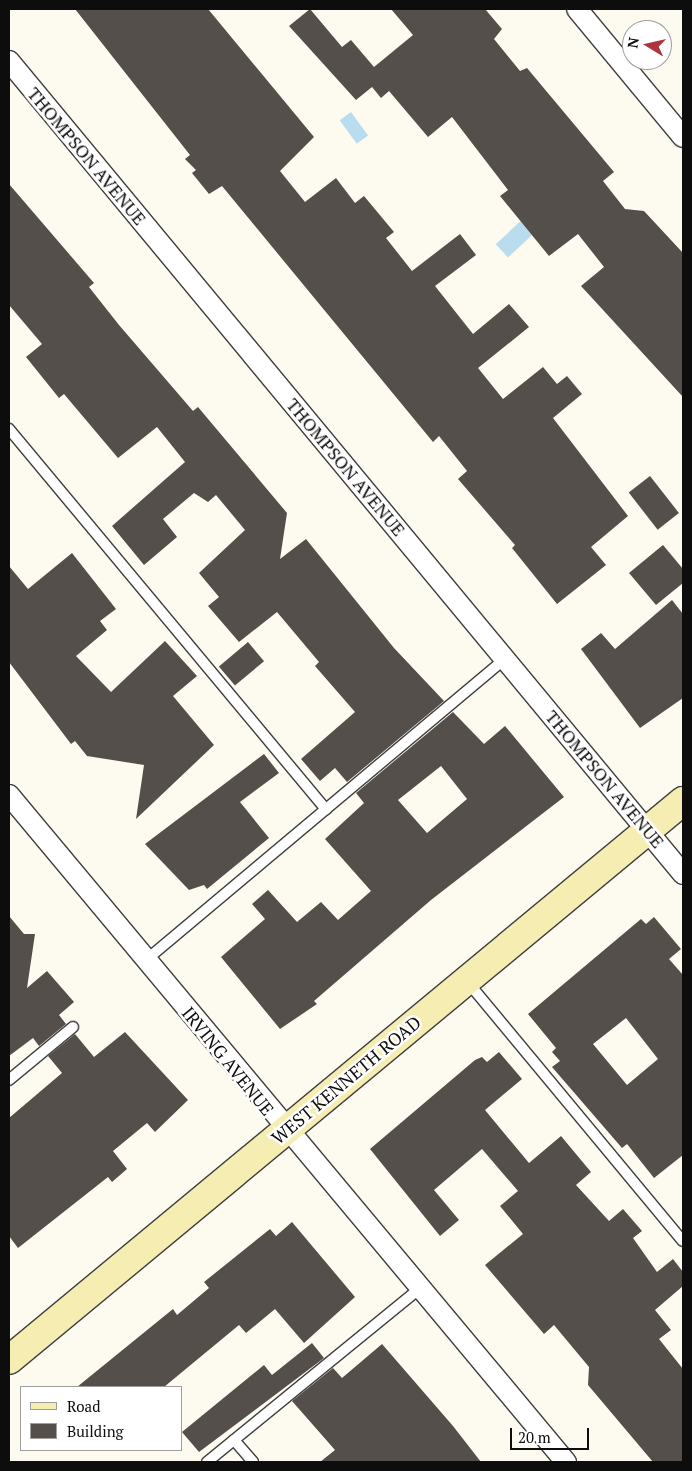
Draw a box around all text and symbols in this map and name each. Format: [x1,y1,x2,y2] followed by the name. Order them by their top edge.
[622,20,672,70] north arrow
[622,36,643,49] text: N
[23,83,151,229] street label: THOMPSON AVENUE
[282,394,410,540] street label: THOMPSON AVENUE
[541,706,669,852] street label: THOMPSON AVENUE
[177,1002,279,1120] street label: IRVING AVENUE
[267,1011,425,1149] street label: WEST KENNETH ROAD
[20,1386,182,1451] legend
[67,1396,100,1416] text: Road
[512,1418,591,1450] scale bar
[67,1421,124,1441] text: Building
[518,1427,551,1447] text: 20 m

